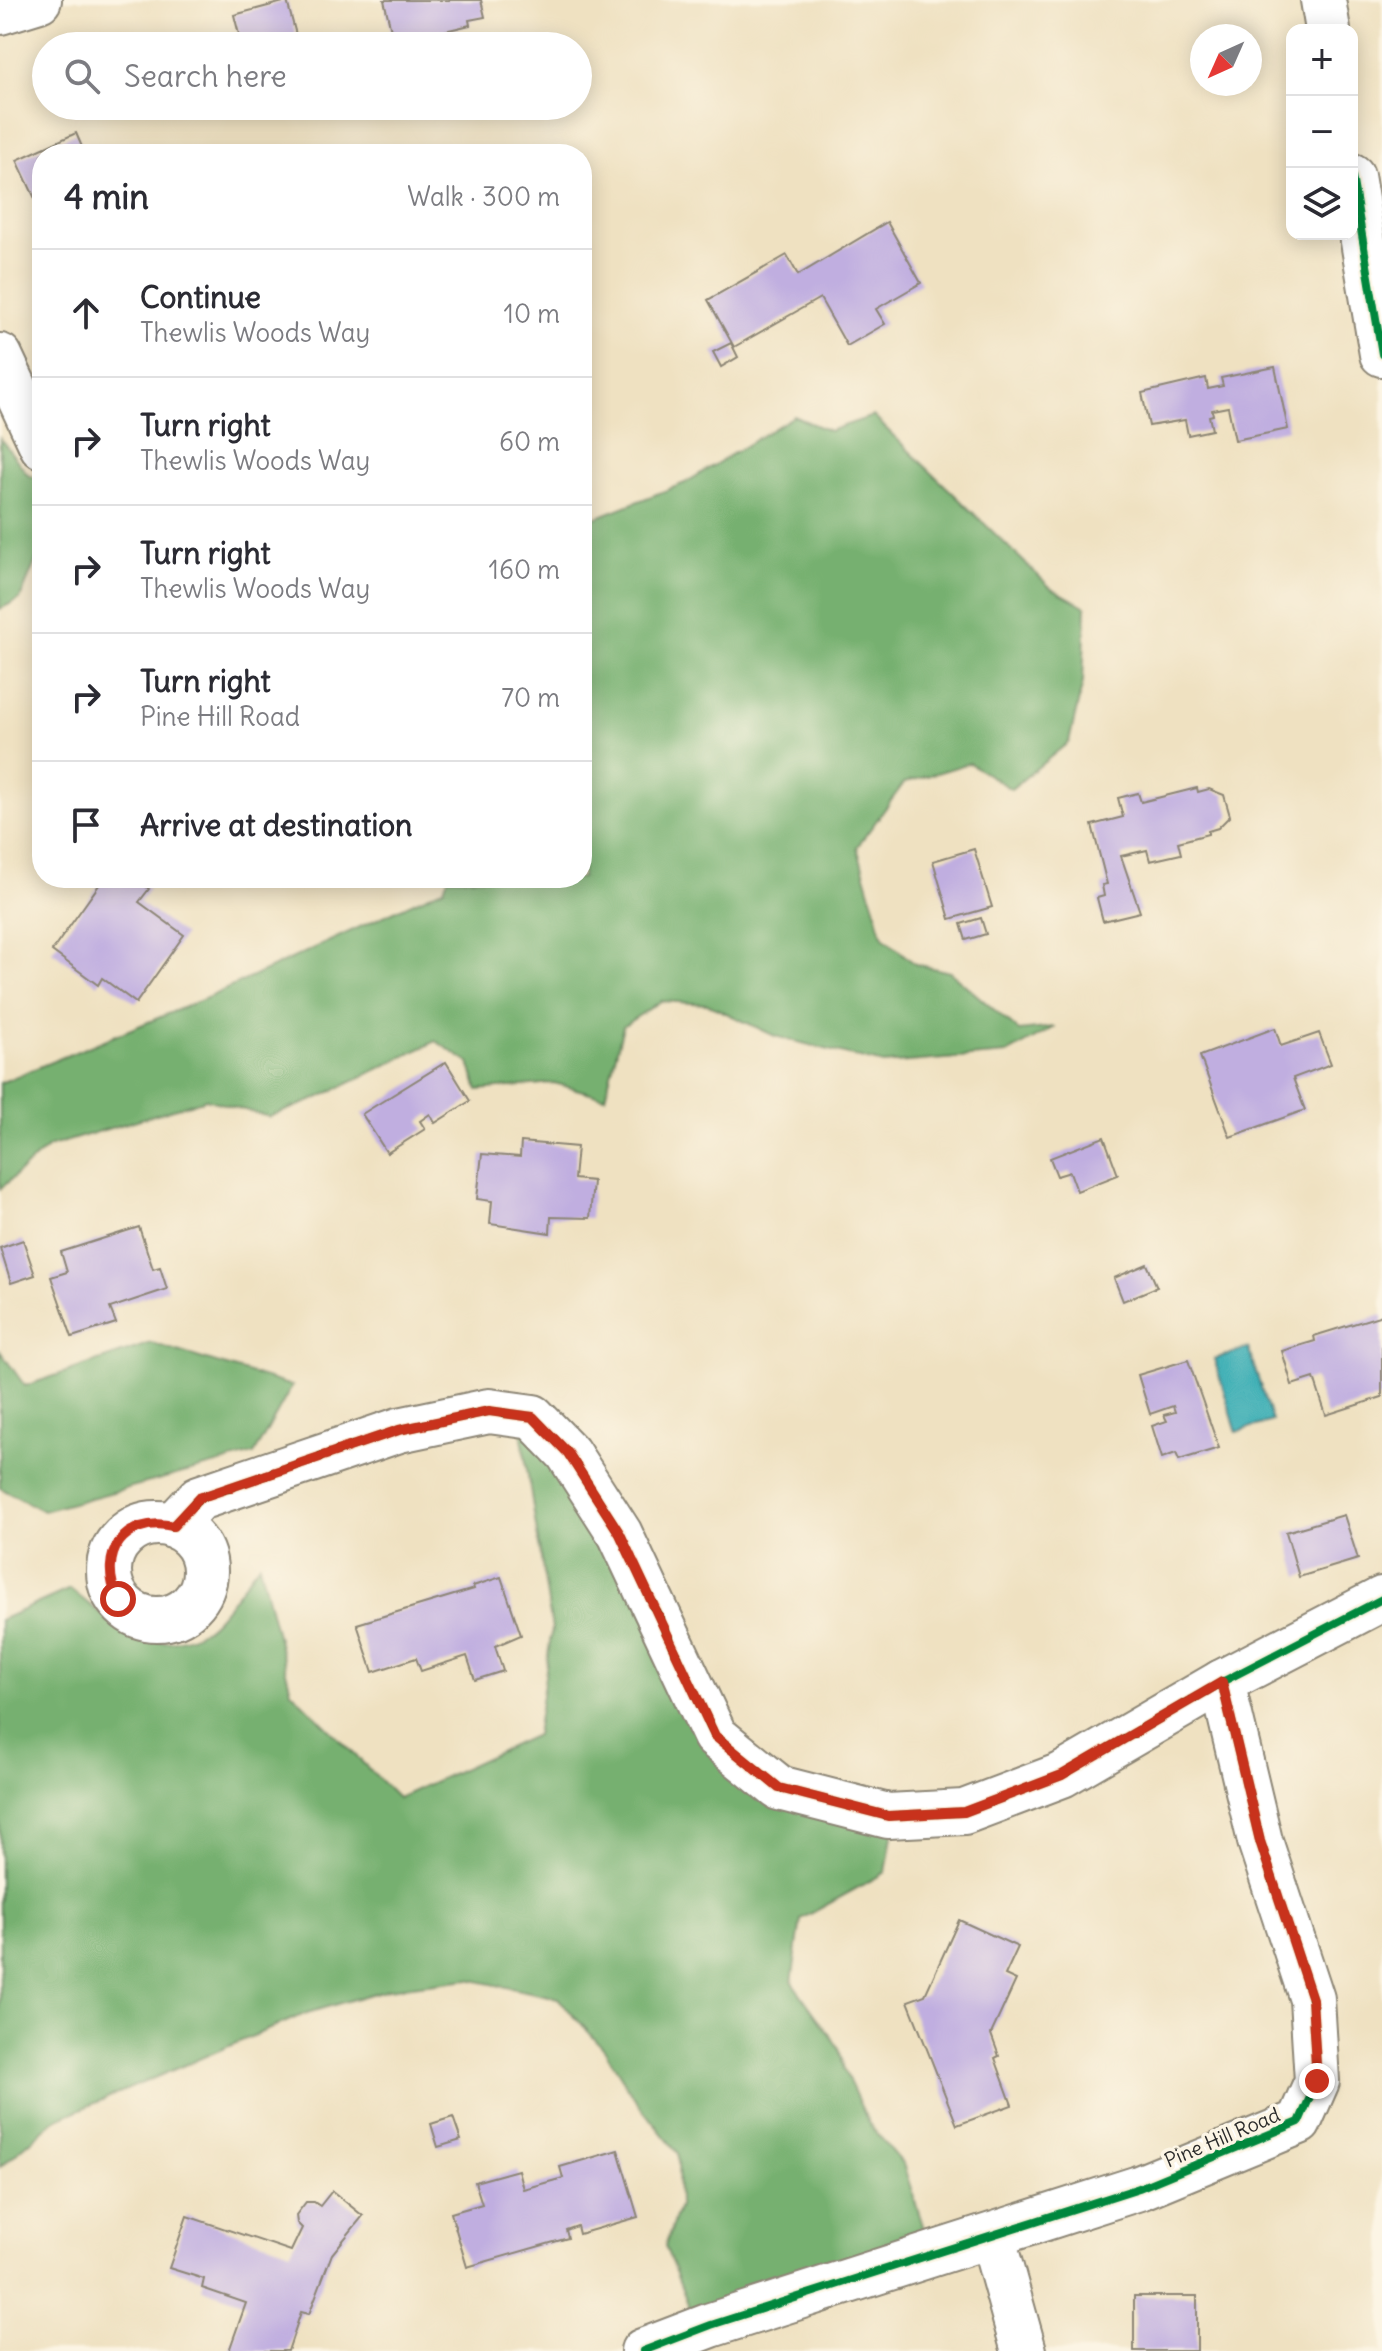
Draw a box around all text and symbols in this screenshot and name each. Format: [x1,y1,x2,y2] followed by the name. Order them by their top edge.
[1190,24,1262,96] north arrow
[1286,24,1358,240] map controls
[1286,24,1358,96] button: +
[32,32,592,120] search box
[60,54,104,98] icon: search
[124,57,287,95] text: Search here
[1286,96,1358,168] button: −
[1286,168,1358,240] button: layers
[64,175,149,218] text: 4 min
[407,180,560,213] text: Walk · 300 m
[140,278,261,316] text: Continue
[64,291,108,335] icon: ahead
[504,297,560,330] text: 10 m
[140,316,370,349] text: Thewlis Woods Way
[140,406,271,444] text: Turn right
[64,419,108,463] icon: right
[499,425,560,458] text: 60 m
[140,444,370,477] text: Thewlis Woods Way
[140,534,271,572] text: Turn right
[64,547,108,591] icon: right
[489,553,560,586] text: 160 m
[140,572,370,605] text: Thewlis Woods Way
[140,662,271,700] text: Turn right
[64,675,108,719] icon: right
[501,681,560,714] text: 70 m
[140,700,300,733] text: Pine Hill Road
[64,803,108,847] icon: arrive
[140,806,412,844] text: Arrive at destination
[100,1581,136,1617] route start
[1299,2063,1335,2099] route end
[1160,2101,1284,2173] street label: Pine Hill Road

